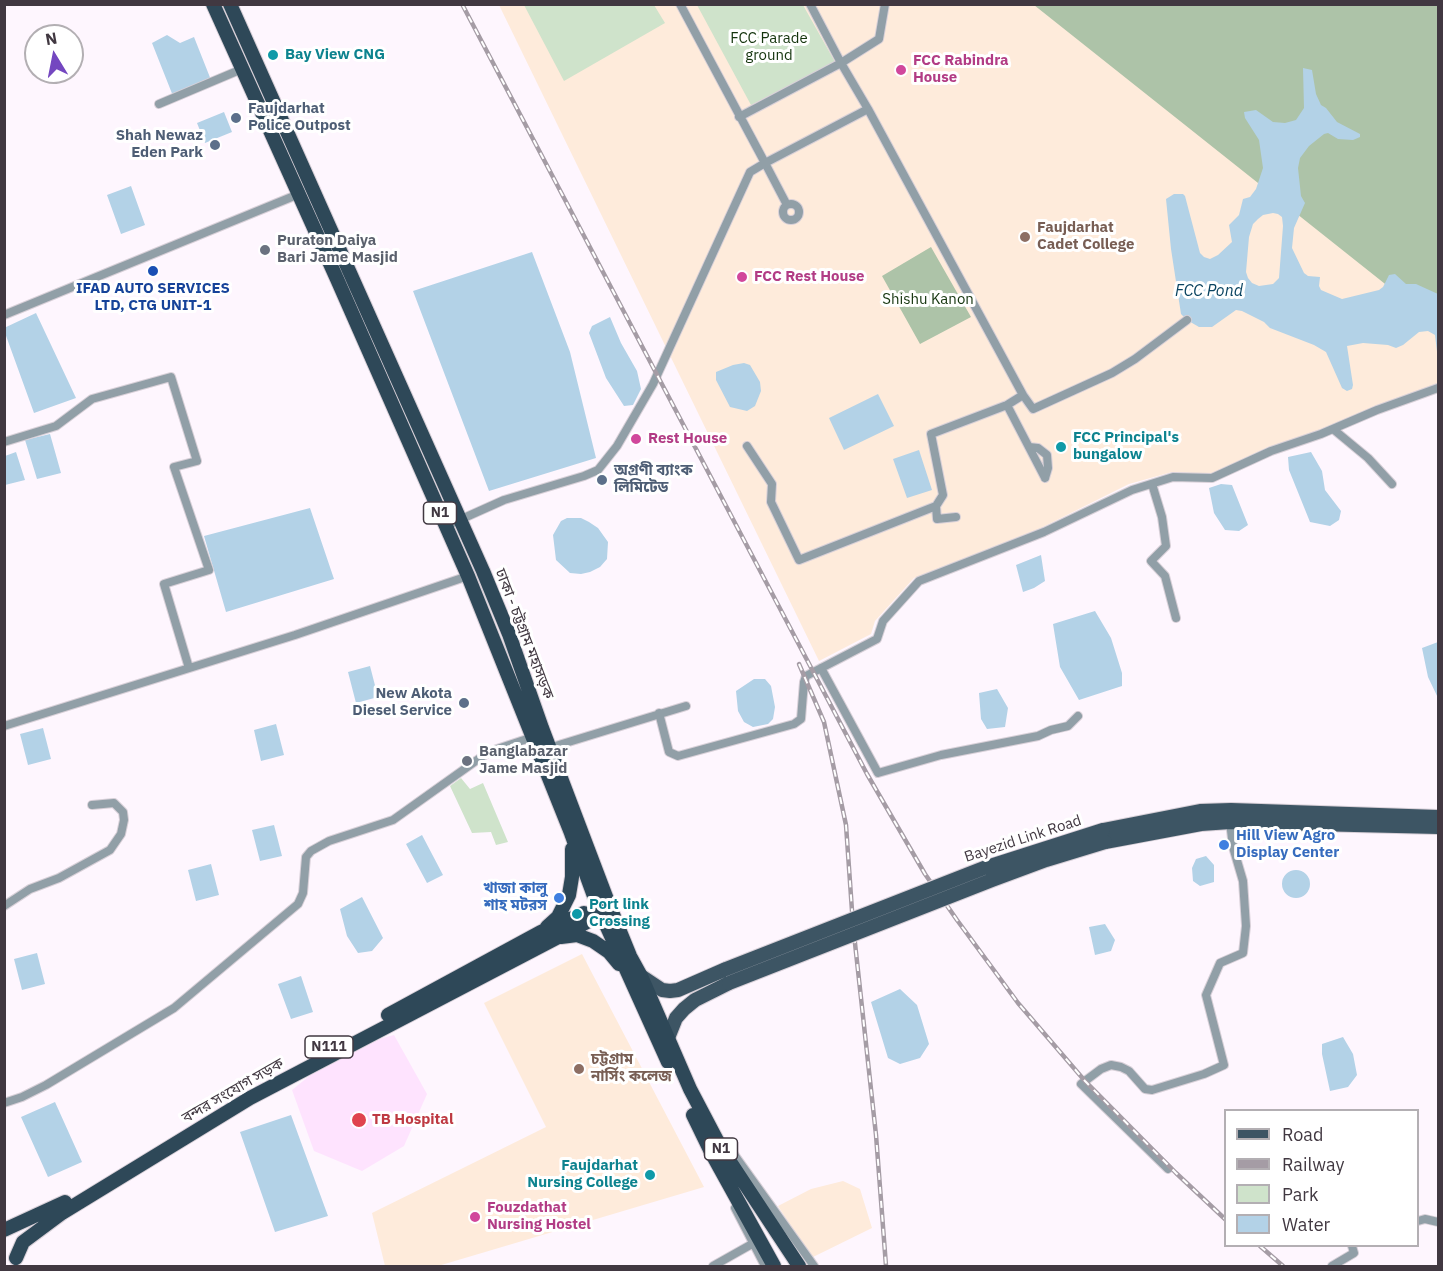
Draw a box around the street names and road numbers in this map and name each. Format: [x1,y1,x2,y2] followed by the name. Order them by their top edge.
[424,502,456,524] road number: N1
[491,566,557,702] street label: ঢাকা - চট্টগ্রাম মহাসড়ক
[962,812,1084,866] street label: Bayezid Link Road
[305,1036,353,1058] road number: N111
[179,1055,287,1127] street label: বন্দর সংযোগ সড়ক
[704,1138,738,1160] road number: N1

